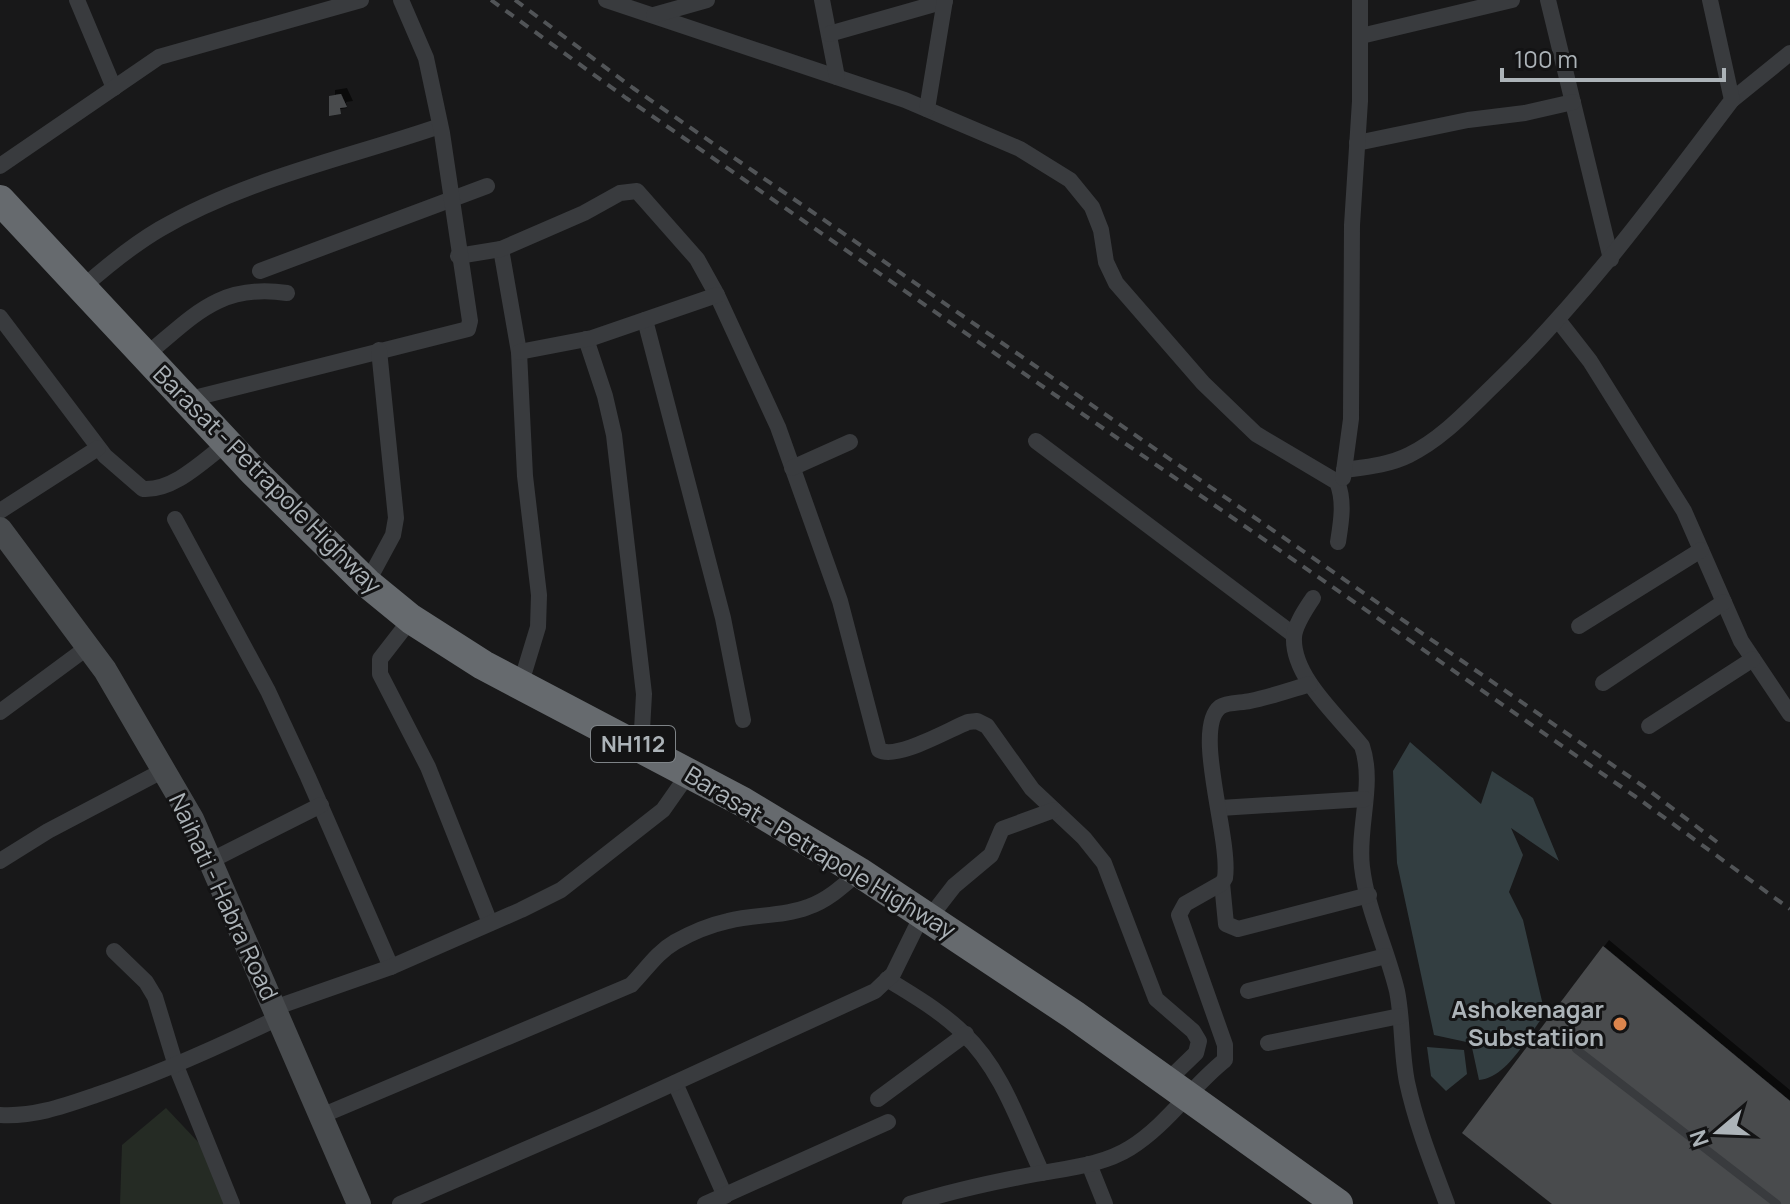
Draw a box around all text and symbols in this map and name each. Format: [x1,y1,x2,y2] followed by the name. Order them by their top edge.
[1502,32,1724,82] scale bar
[1514,42,1578,75] text: 100 m
[147,357,390,601] street label: Barasat - Petrapole Highway
[591,726,675,762] road number: NH112
[679,758,963,946] street label: Barasat - Petrapole Highway
[162,787,287,1005] street label: Naihati - Habra Road
[1451,992,1604,1053] place label: Ashokenagar Substatiion
[1611,1015,1629,1033] marker: Ashokenagar Substatiion
[1678,1092,1758,1172] north arrow
[1682,1126,1716,1151] text: N

